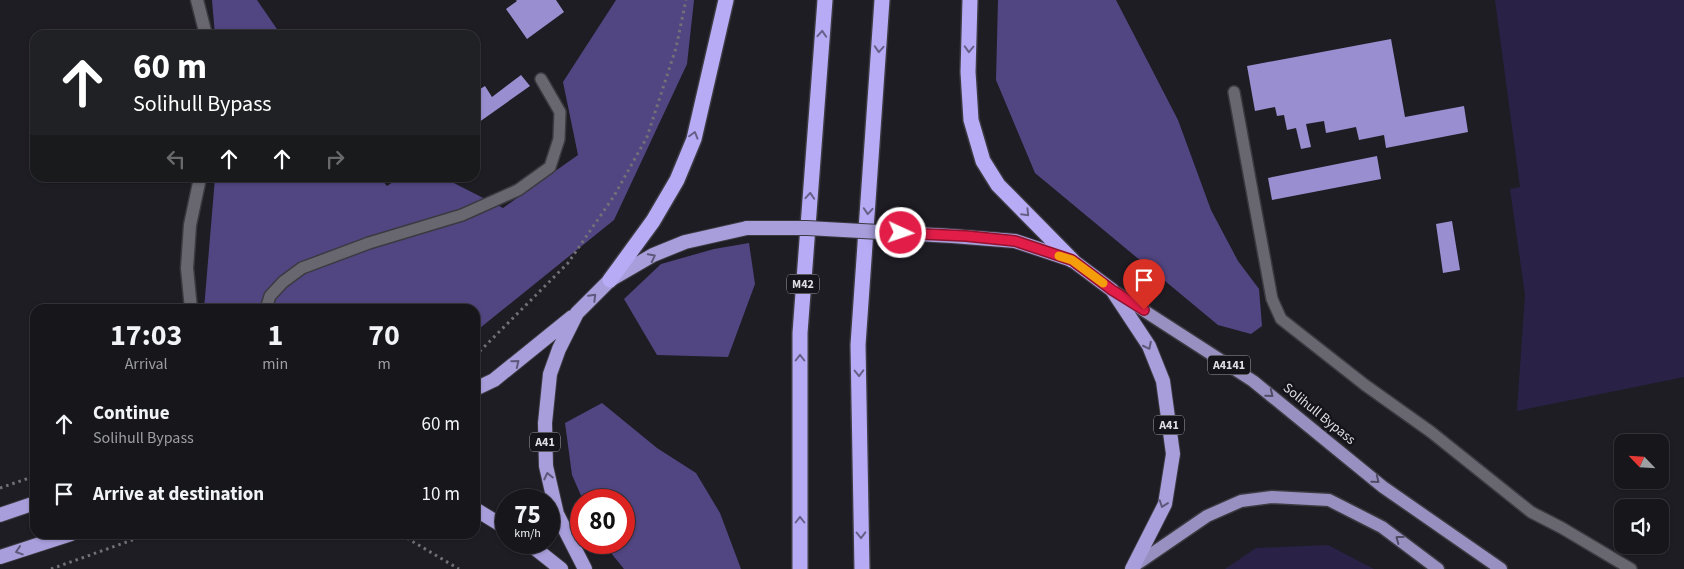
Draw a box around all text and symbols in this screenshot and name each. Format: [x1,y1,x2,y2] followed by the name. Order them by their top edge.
[817,29,828,37] one-way arrow
[133,42,207,92] text: 60 m
[874,45,885,53] one-way arrow
[963,45,974,53] one-way arrow
[50,50,115,115] icon: ahead
[133,88,272,120] text: Solihull Bypass
[689,131,699,140] one-way arrow
[162,145,190,173] icon: left
[215,145,243,173] icon: ahead
[268,145,296,173] icon: ahead
[321,145,349,173] icon: right
[804,191,815,199] one-way arrow
[874,206,926,258] position arrow
[862,207,873,215] one-way arrow
[1020,207,1029,216] one-way arrow
[647,253,656,263] one-way arrow
[1123,259,1165,310] pin
[1130,266,1158,294] icon: arrive
[787,274,819,294] road number: M42
[587,294,596,303] one-way arrow
[110,314,182,357] text: 17:03
[267,314,283,357] text: 1
[368,314,400,357] text: 70
[1142,341,1152,350] one-way arrow
[125,353,168,375] text: Arrival
[262,353,288,375] text: min
[377,353,391,375] text: m
[795,354,805,362] one-way arrow
[1208,356,1250,374] road number: A4141
[510,361,519,369] one-way arrow
[854,370,864,377] one-way arrow
[1278,378,1360,450] street label: Solihull Bypass
[1264,389,1273,398] one-way arrow
[93,400,170,427] text: Continue
[50,410,78,438] icon: ahead
[422,411,460,438] text: 60 m
[1154,416,1184,434] road number: A41
[93,427,194,449] text: Solihull Bypass
[530,432,560,452] road number: A41
[1614,434,1669,489] north arrow
[1614,434,1669,554] map controls
[543,471,554,480] one-way arrow
[1370,475,1379,483] one-way arrow
[50,480,78,508] icon: arrive
[93,481,264,508] text: Arrive at destination
[422,481,460,508] text: 10 m
[570,489,635,554] speed limit sign: 80
[514,497,541,533] text: 75
[1159,499,1169,508] one-way arrow
[1614,499,1669,554] button: sound
[795,516,805,524] one-way arrow
[514,525,541,542] text: km/h
[856,532,866,540] one-way arrow
[1396,537,1405,545] one-way arrow
[15,545,24,555] one-way arrow

